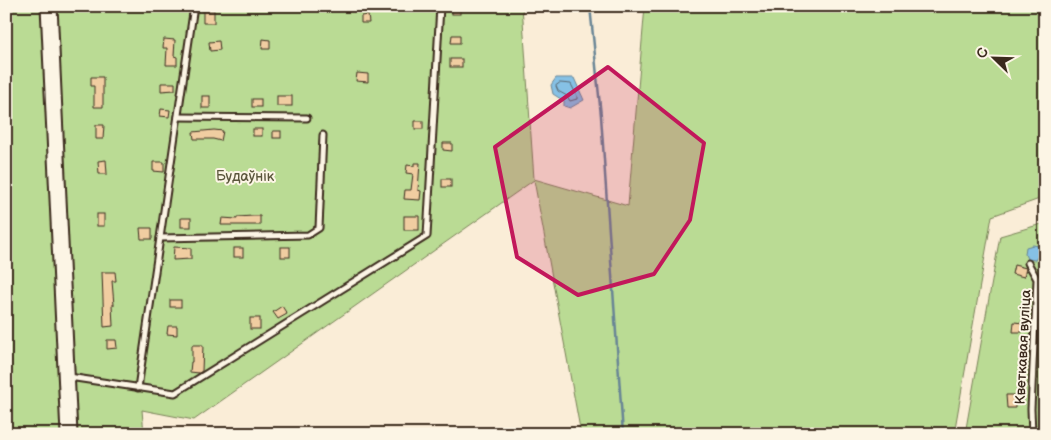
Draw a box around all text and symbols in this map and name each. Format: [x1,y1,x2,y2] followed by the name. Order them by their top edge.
[968,32,1018,82] north arrow
[973,45,992,61] text: С
[216,168,275,185] park label: Будаўнік
[1012,288,1035,405] street label: Кветкавая вуліца

